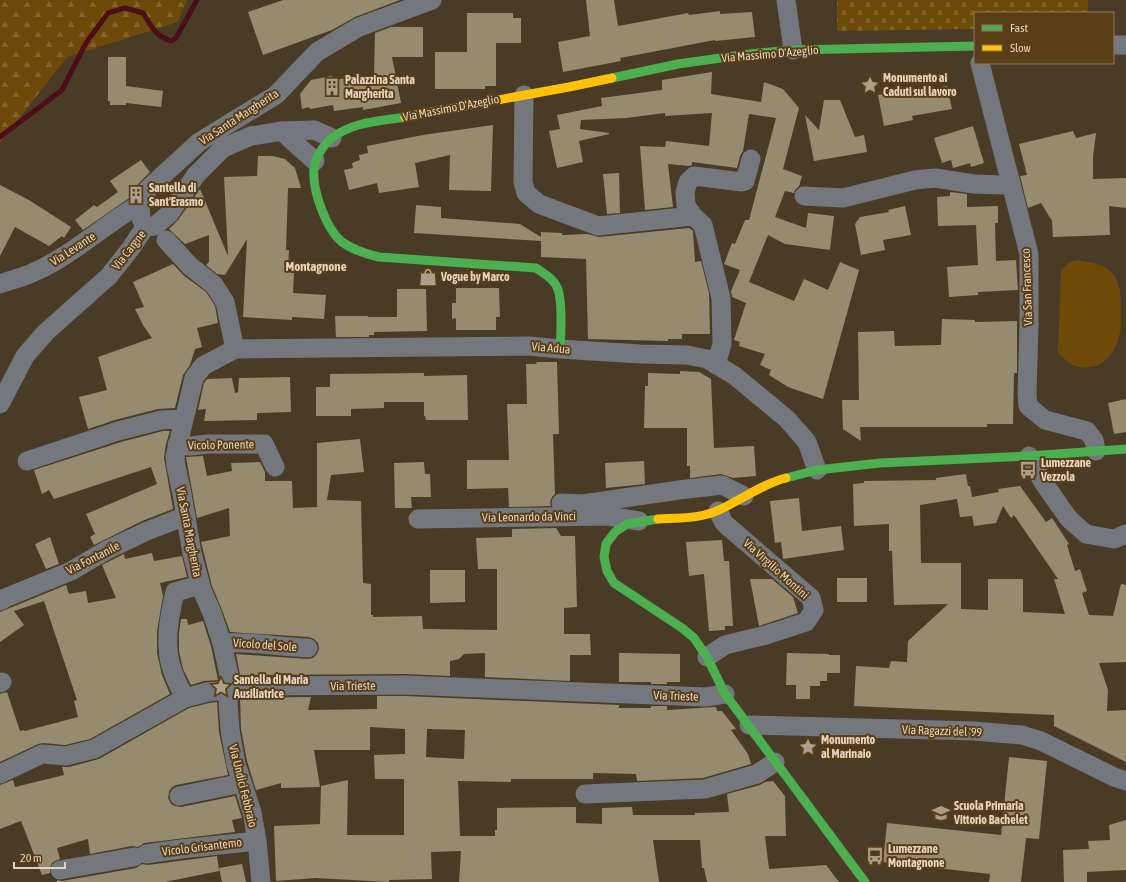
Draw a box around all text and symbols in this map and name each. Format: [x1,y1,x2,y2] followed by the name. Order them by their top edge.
[974,12,1114,64] legend
[1010,21,1028,35] text: Fast
[1010,41,1031,55] text: Slow
[721,43,820,65] street label: Via Massimo D'Azeglio
[883,71,957,99] place label: Monumento ai Caduti sul lavoro
[345,73,415,101] place label: Palazzina Santa Margherita
[860,75,880,95] place icon: Monumento ai Caduti sul lavoro
[322,77,342,97] building icon: Palazzina Santa Margherita
[197,86,281,148] street label: Via Santa Margherita
[402,92,501,124] street label: Via Massimo D'Azeglio
[149,181,204,209] place label: Santella di Sant'Erasmo
[126,185,146,205] building icon: Santella di Sant'Erasmo
[109,227,149,273] street label: Via Cargne
[48,229,98,269] street label: Via Levante
[1019,248,1035,326] street label: Via San Francesco
[285,259,347,274] district label: Montagnone
[418,267,438,287] shop icon: Vogue by Marco
[440,270,510,284] place label: Vogue by Marco
[531,339,571,357] street label: Via Adua
[188,437,254,453] street label: Vicolo Ponente
[1040,456,1092,484] place label: Lumezzane Vezzola
[1018,460,1038,480] bus stop icon: Lumezzane Vezzola
[173,486,205,578] street label: Via Santa Margherita
[482,509,576,525] street label: Via Leonardo da Vinci
[740,536,812,602] street label: Via Virgilio Montini
[64,539,122,577] street label: Via Fontanile
[232,636,298,654] street label: Vicolo del Sole
[233,673,309,701] place label: Santella di Maria Ausiliatrice
[211,677,231,697] place icon: Santella di Maria Ausiliatrice
[330,679,376,693] street label: Via Trieste
[653,688,699,704] street label: Via Trieste
[902,723,983,739] street label: Via Ragazzi del '99
[821,733,876,761] place label: Monumento al Marinaio
[798,737,818,757] place icon: Monumento al Marinaio
[226,743,260,829] street label: Via Undici Febbraio
[953,799,1028,827] place label: Scuola Primaria Vittorio Bachelet
[931,803,951,823] school or university icon: Scuola Primaria Vittorio Bachelet
[161,835,243,859] street label: Vicolo Grisantemo
[888,842,945,870] place label: Lumezzane Montagnone
[14,844,65,870] scale bar
[865,846,885,866] bus stop icon: Lumezzane Montagnone
[20,851,42,865] text: 20 m

